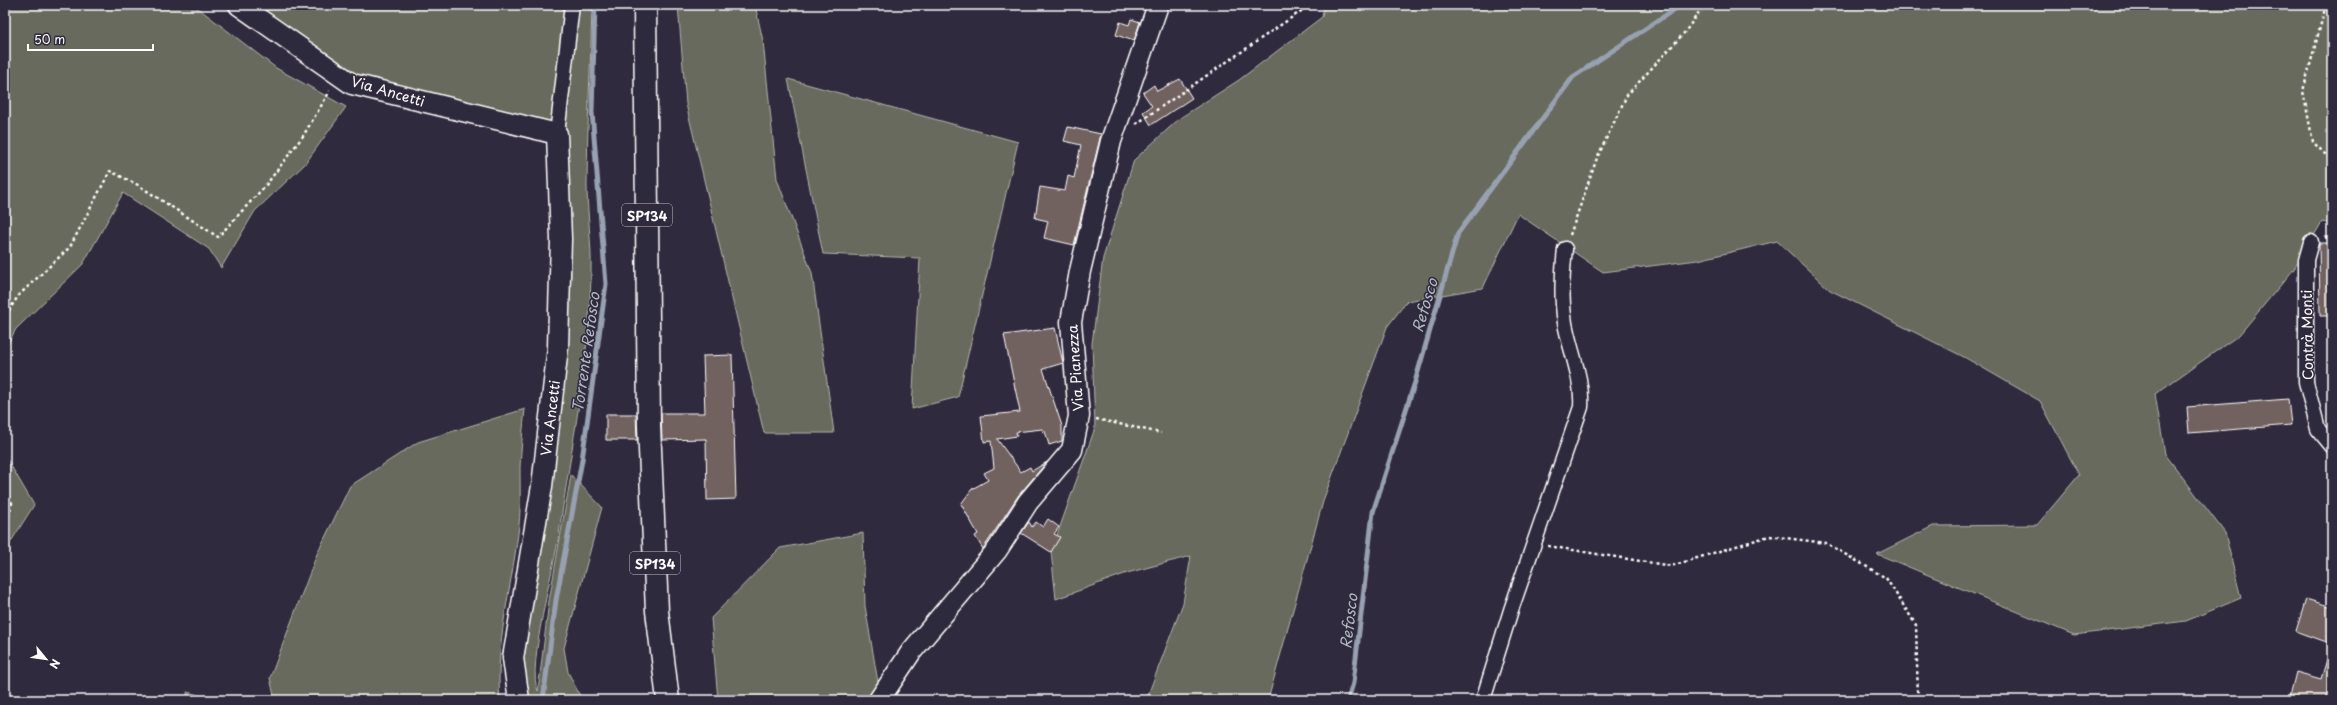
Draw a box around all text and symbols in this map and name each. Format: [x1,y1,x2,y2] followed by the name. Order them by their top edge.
[28,26,153,52] scale bar
[34,30,65,48] text: 50 m
[349,70,428,112] street label: Via Ancetti
[622,204,672,226] road number: SP134
[1405,275,1443,335] water label: Refosco
[565,290,605,413] water label: Torrente Refosco
[2296,290,2318,380] street label: Contrà Monti
[1061,324,1088,412] street label: Via Pianezza
[535,379,565,457] street label: Via Ancetti
[630,552,680,574] road number: SP134
[1333,592,1363,650] water label: Refosco
[26,639,66,679] north arrow
[45,656,65,672] text: N

